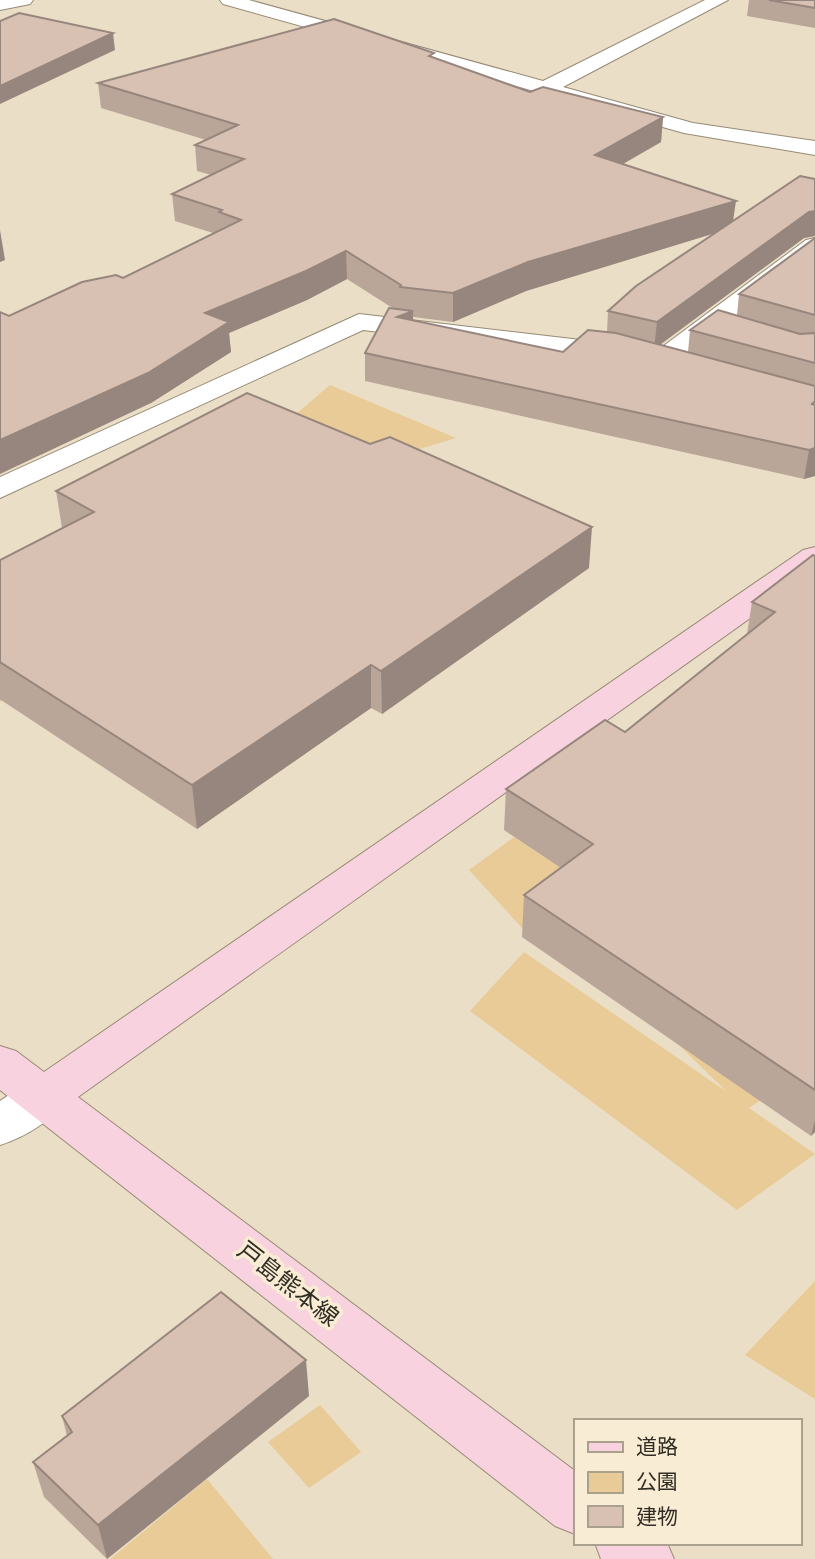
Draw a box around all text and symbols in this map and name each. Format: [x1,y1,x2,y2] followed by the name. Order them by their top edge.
[233,1236,344,1331] street label: 戸島熊本線
[574,1419,801,1545] legend
[636,1435,678,1458] text: 道路
[636,1470,678,1493] text: 公園
[636,1505,678,1528] text: 建物

